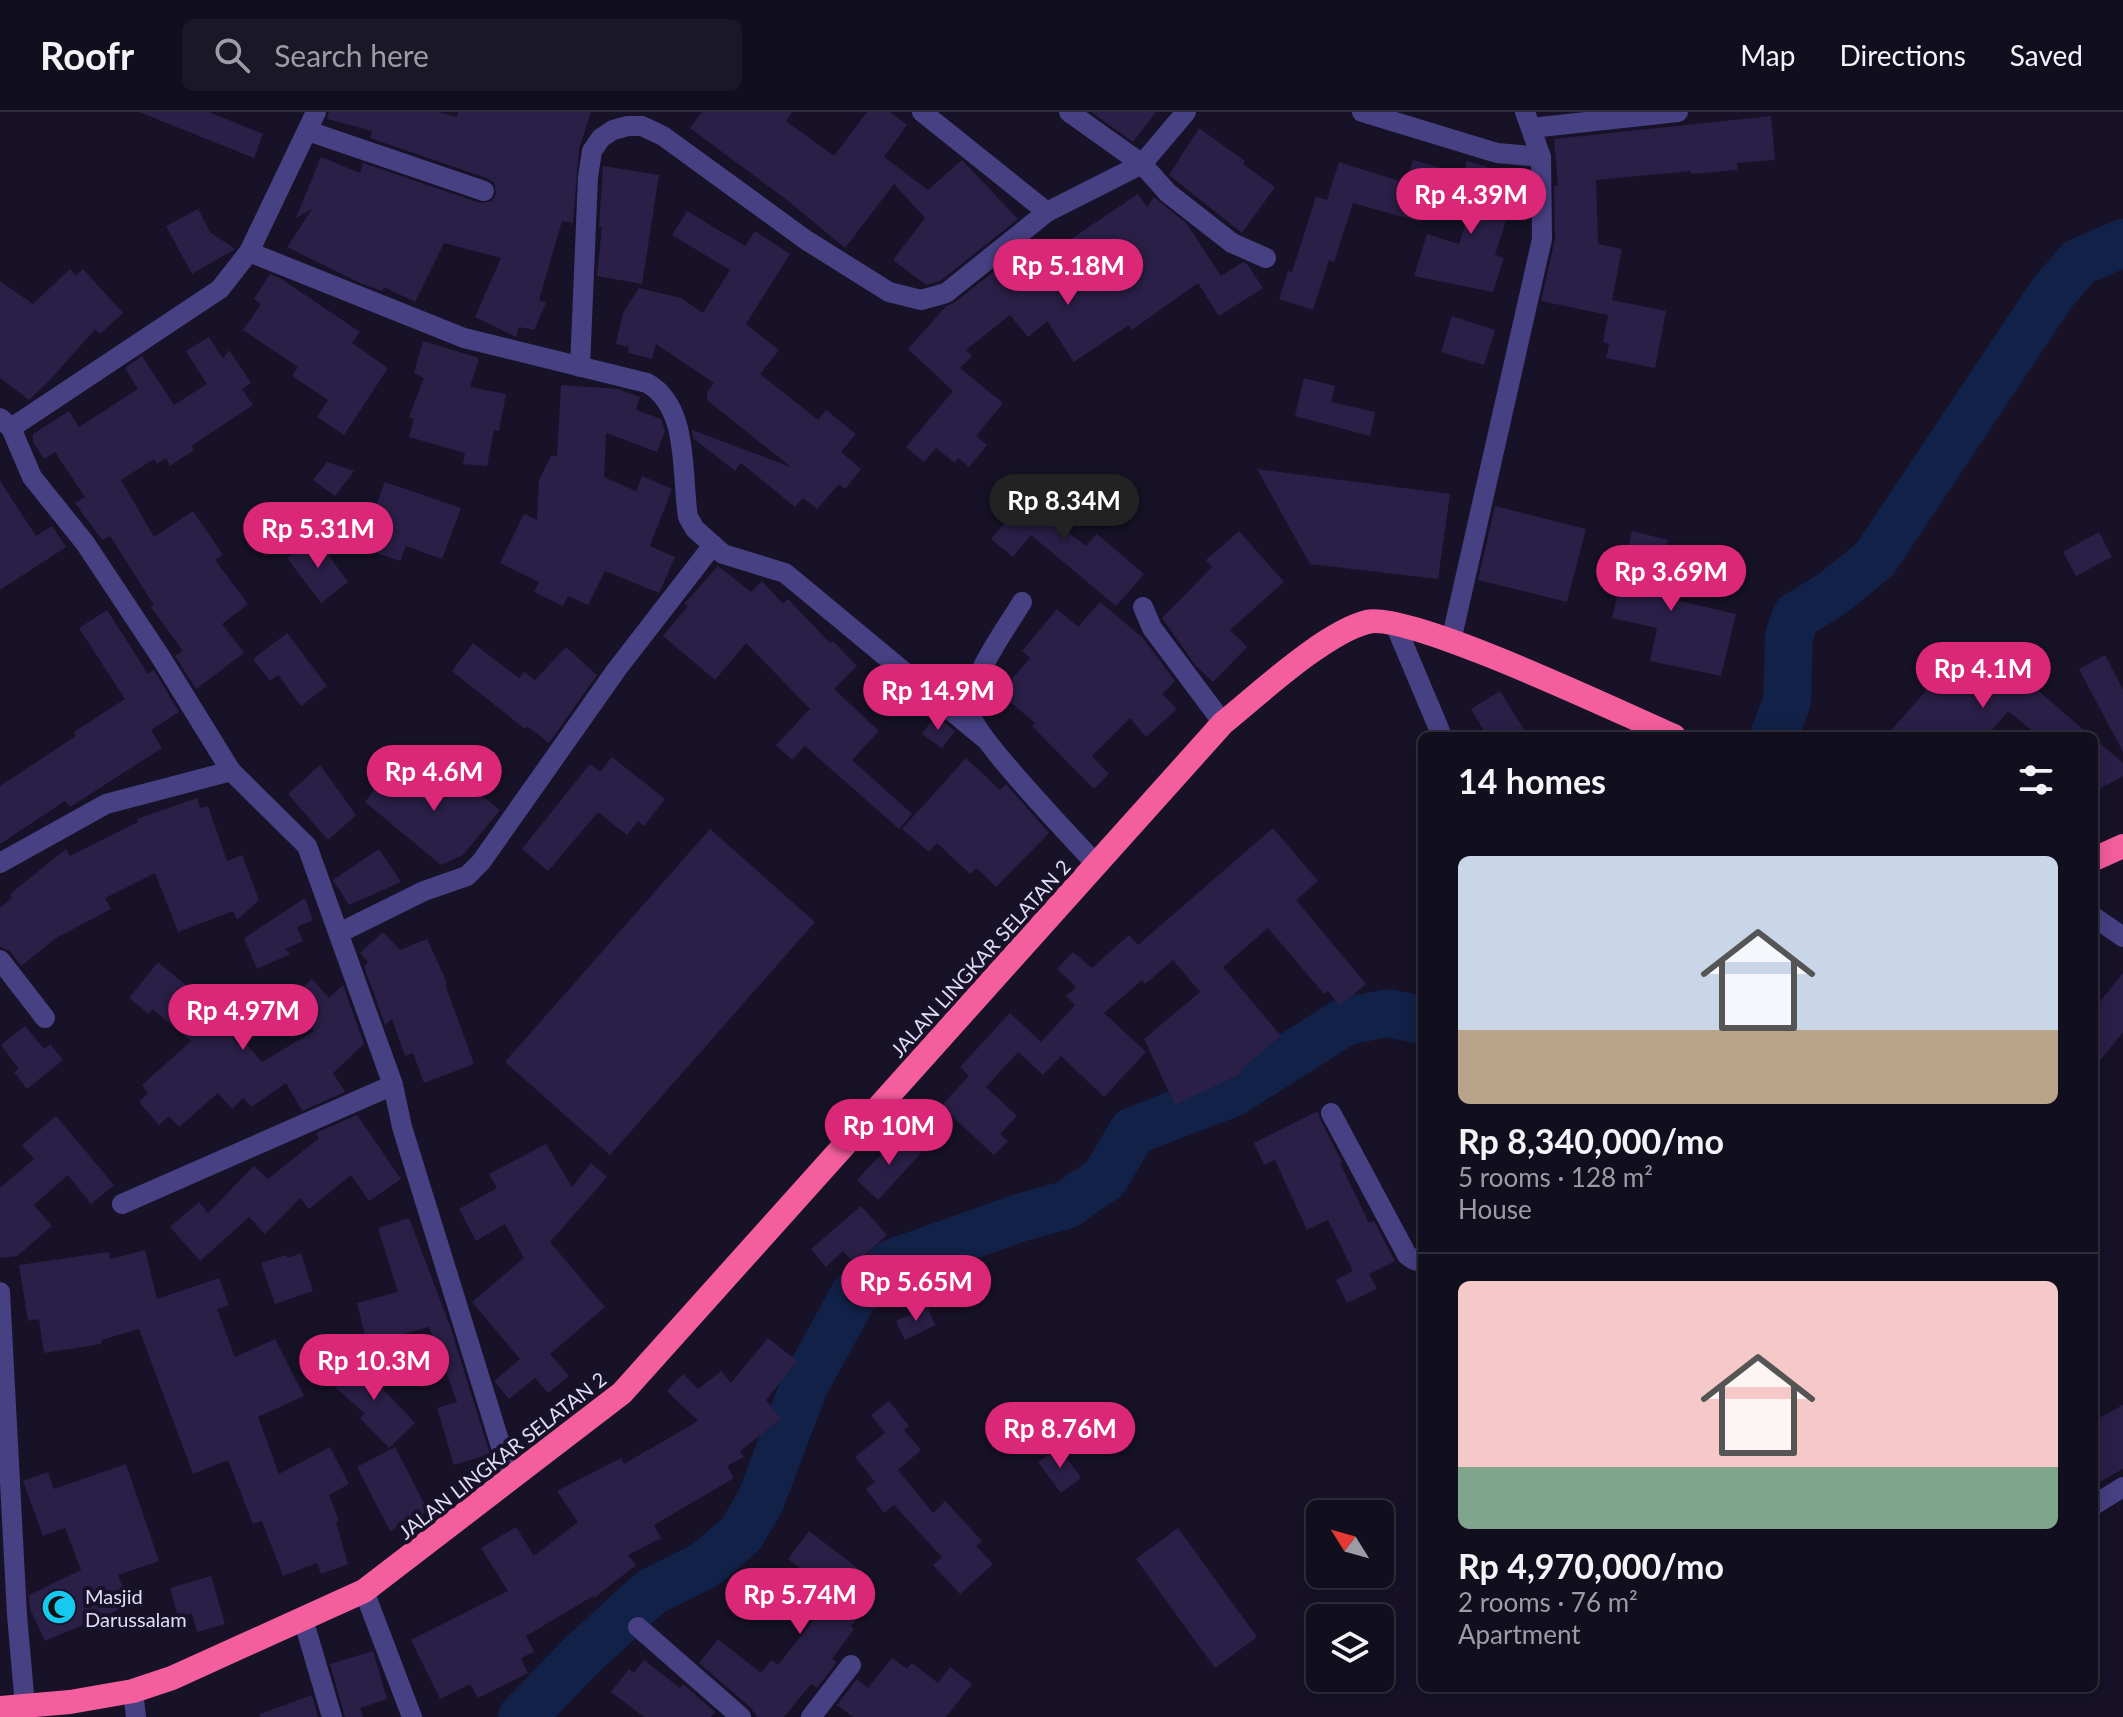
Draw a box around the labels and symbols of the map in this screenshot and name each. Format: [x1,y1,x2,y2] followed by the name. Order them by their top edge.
[1388,168,1554,236] pin: Rp 4.39M
[985,239,1151,307] pin: Rp 5.18M
[981,474,1147,542] pin: Rp 8.34M
[235,502,401,570] pin: Rp 5.31M
[1588,545,1754,613] pin: Rp 3.69M
[1909,642,2057,710] pin: Rp 4.1M
[855,664,1021,732] pin: Rp 14.9M
[360,745,508,813] pin: Rp 4.6M
[885,854,1075,1062] street label: JALAN LINGKAR SELATAN 2
[160,984,326,1052] pin: Rp 4.97M
[824,1099,954,1167] pin: Rp 10M
[833,1255,999,1323] pin: Rp 5.65M
[291,1334,457,1402] pin: Rp 10.3M
[393,1366,611,1544] street label: JALAN LINGKAR SELATAN 2
[977,1402,1143,1470] pin: Rp 8.76M
[1306,1500,1394,1588] north arrow
[717,1568,883,1636] pin: Rp 5.74M
[85,1584,187,1631] place label: Masjid Darussalam
[40,1588,78,1626] mosque icon: Masjid Darussalam

